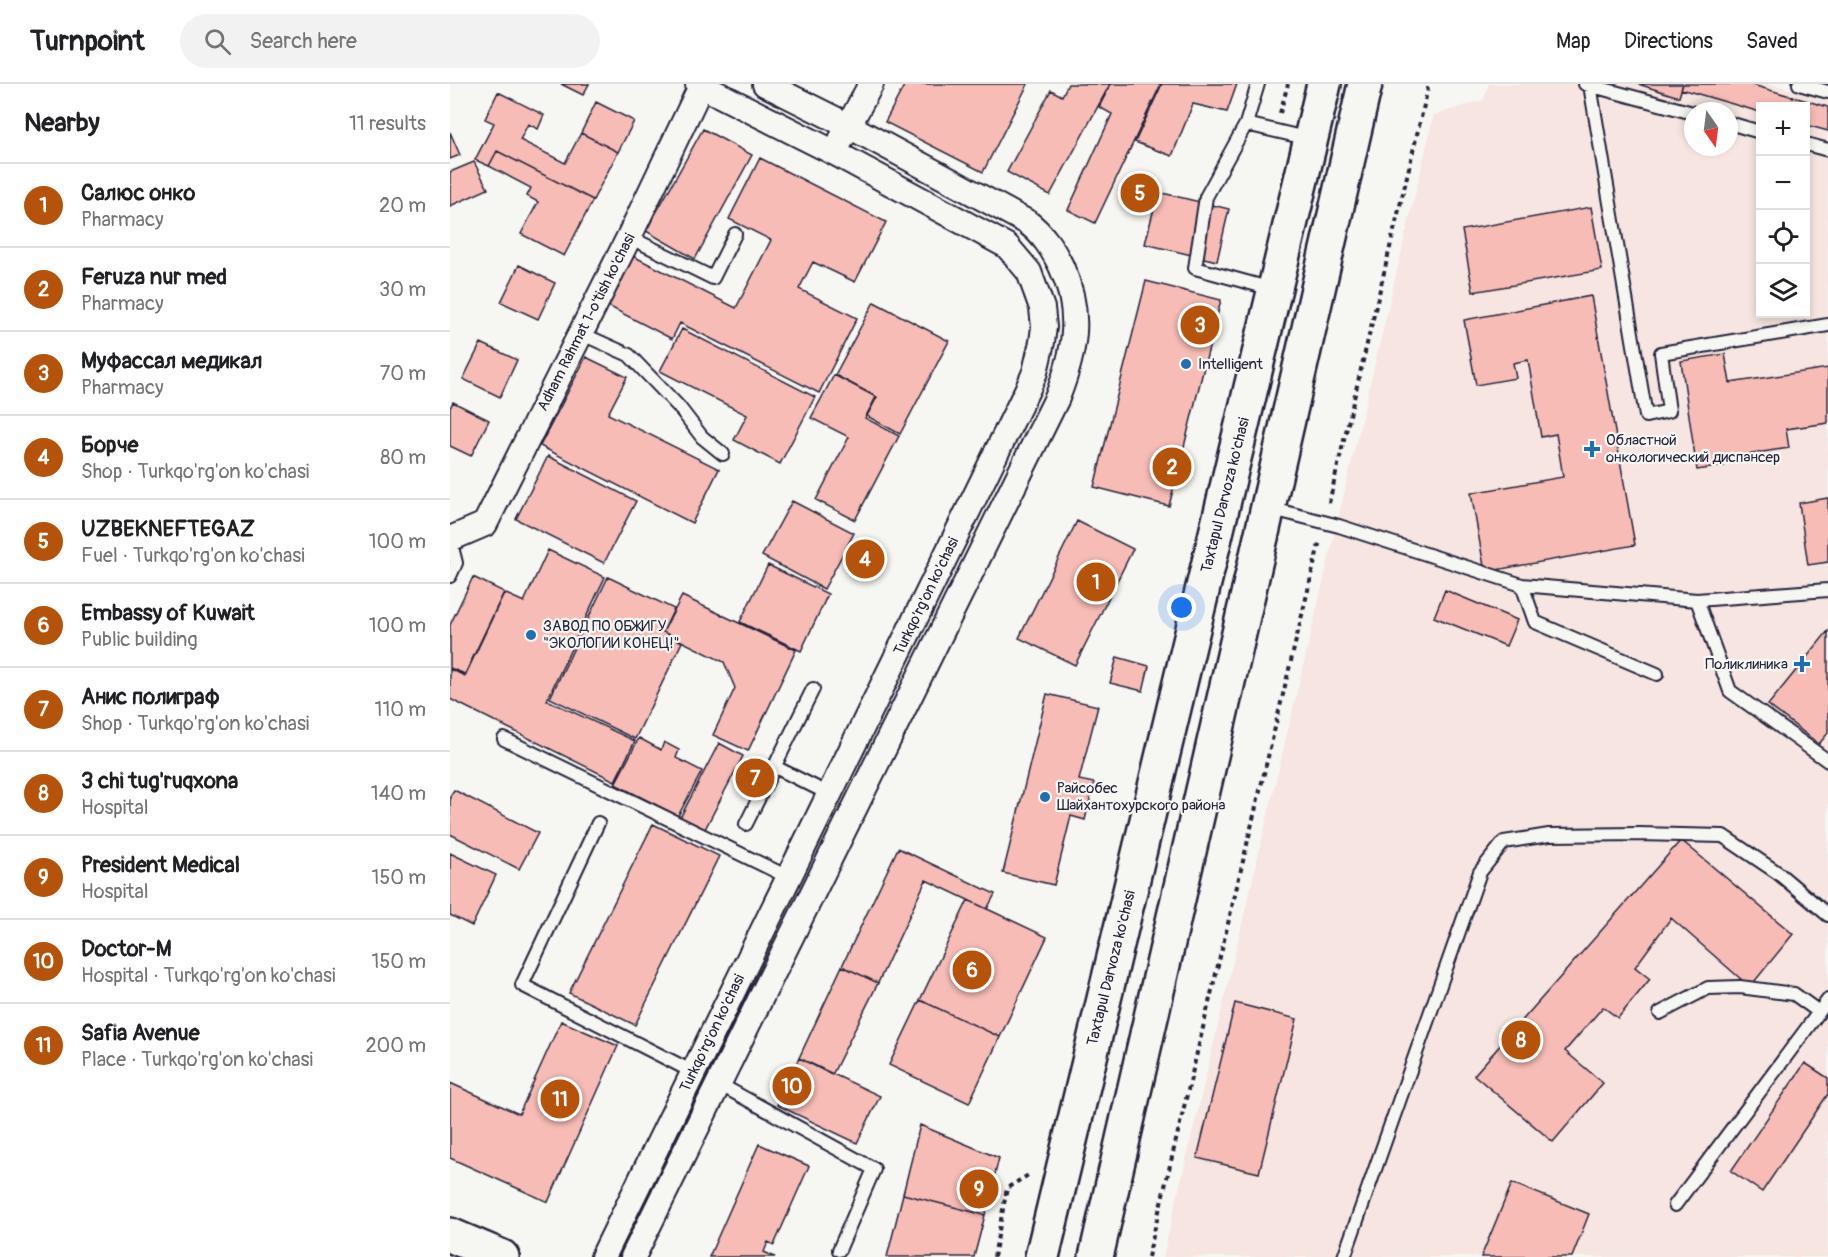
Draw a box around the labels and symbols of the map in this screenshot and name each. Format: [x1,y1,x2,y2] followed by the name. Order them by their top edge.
[1684,102,1738,156] north arrow
[1120,170,1160,216] pin: 5
[533,230,640,414] street label: Adham Rahmat 1-o'tish ko'chasi
[1180,302,1220,348] pin: 3
[1198,355,1264,374] place label: Intelligent
[1179,357,1193,371] marker: Intelligent
[1197,415,1254,575] street label: Taxtapul Darvoza ko'chasi
[1606,431,1780,467] place label: Областной онкологический диспансер
[1583,440,1601,458] marker: Областной онкологический диспансер
[1152,444,1192,490] pin: 2
[890,534,963,658] street label: Turkqo'rg'on ko'chasi
[846,536,884,582] pin: 4
[1076,560,1116,604] pin: 1
[1167,593,1196,622] your location
[543,617,680,653] place label: ЗАВОД ПО ОБЖИГУ "ЭКОЛОГИИ КОНЕЦ!"
[524,628,538,642] marker: ЗАВОД ПО ОБЖИГУ "ЭКОЛОГИИ КОНЕЦ!"
[1705,655,1788,674] place label: Поликлиника
[1793,655,1811,673] marker: Поликлиника
[736,756,774,800] pin: 7
[1057,779,1226,815] place label: Райсобес Шайхантохурского района
[1038,790,1052,804] marker: Райсобес Шайхантохурского района
[1083,888,1140,1048] street label: Taxtapul Darvoza ko'chasi
[952,948,992,992] pin: 6
[676,971,749,1095] street label: Turkqo'rg'on ko'chasi
[1502,1018,1540,1062] pin: 8
[772,1064,812,1108] pin: 10
[540,1076,580,1122] pin: 11
[960,1166,998,1212] pin: 9

